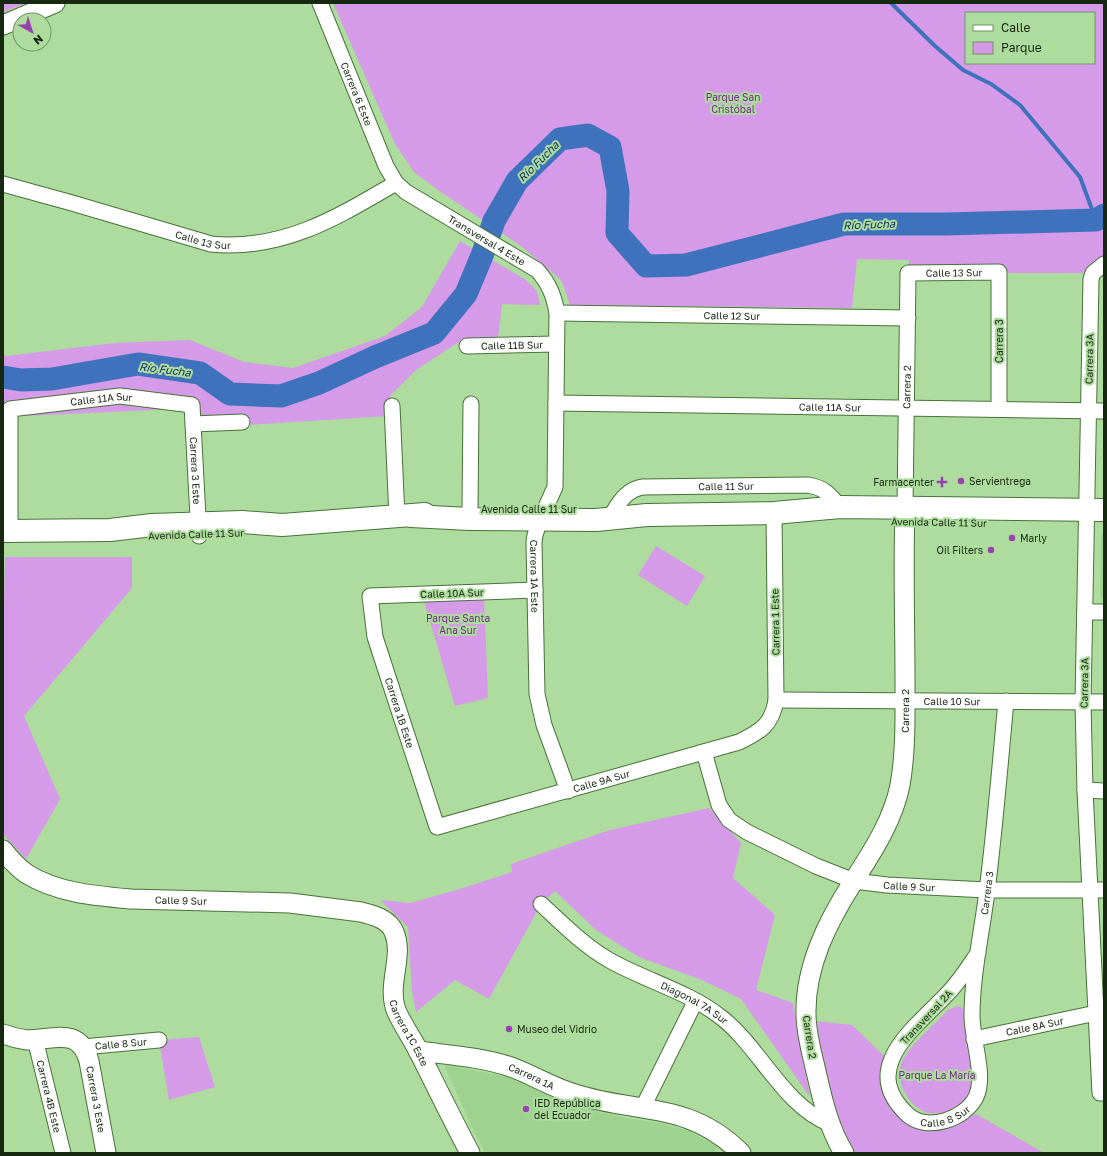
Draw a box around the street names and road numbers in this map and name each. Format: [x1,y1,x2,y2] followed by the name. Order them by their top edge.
[339,60,375,128] street label: Carrera 6 Este
[446,212,528,268] street label: Transversal 4 Este
[174,228,231,251] street label: Calle 13 Sur
[926,266,982,279] street label: Calle 13 Sur
[704,309,760,322] street label: Calle 12 Sur
[993,319,1005,363] street label: Carrera 3
[1083,333,1095,384] street label: Carrera 3A
[481,338,543,352] street label: Calle 11B Sur
[900,365,913,409] street label: Carrera 2
[70,390,133,408] street label: Calle 11A Sur
[799,401,861,413] street label: Calle 11A Sur
[188,437,203,505] street label: Carrera 3 Este
[698,480,754,492] street label: Calle 11 Sur
[481,503,577,515] street label: Avenida Calle 11 Sur
[891,515,987,529] street label: Avenida Calle 11 Sur
[148,526,244,542] street label: Avenida Calle 11 Sur
[528,539,541,613] street label: Carrera 1A Este
[420,586,484,600] street label: Calle 10A Sur
[768,588,782,655] street label: Carrera 1 Este
[1078,657,1090,708] street label: Carrera 3A
[383,676,417,750] street label: Carrera 1B Este
[899,689,911,733] street label: Carrera 2
[923,695,981,707] street label: Calle 10 Sur
[571,767,631,794] street label: Calle 9A Sur
[978,870,995,915] street label: Carrera 3
[883,879,936,893] street label: Calle 9 Sur
[155,894,207,907] street label: Calle 9 Sur
[659,979,731,1027] street label: Diagonal 7A Sur
[898,987,955,1047] street label: Transversal 2A
[388,999,431,1068] street label: Carrera 1C Este
[801,1014,819,1060] street label: Carrera 2
[1005,1014,1065,1038] street label: Calle 8A Sur
[94,1035,147,1052] street label: Calle 8 Sur
[34,1059,64,1134] street label: Carrera 4B Este
[507,1061,557,1092] street label: Carrera 1A
[84,1065,108,1134] street label: Carrera 3 Este
[919,1103,973,1129] street label: Calle 8 Sur

